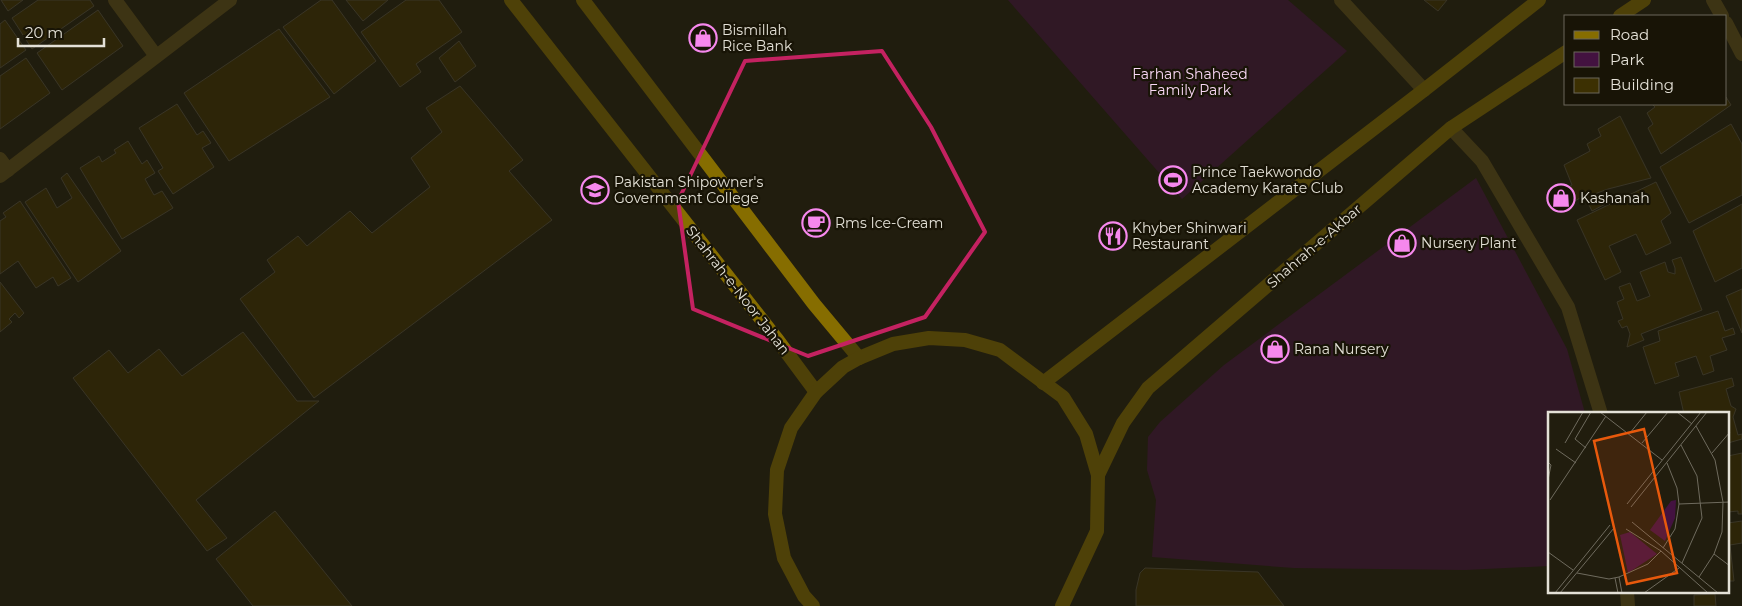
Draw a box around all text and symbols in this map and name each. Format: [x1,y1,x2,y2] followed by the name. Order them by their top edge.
[18,15,104,47] scale bar
[1564,15,1727,105] legend
[722,21,793,55] place label: Bismillah Rice Bank
[25,23,63,42] text: 20 m
[688,23,718,53] shop icon: Bismillah Rice Bank
[1610,25,1649,44] text: Road
[1610,50,1644,69] text: Park
[1132,65,1248,99] park label: Farhan Shaheed Family Park
[1610,75,1674,94] text: Building
[1192,163,1343,197] place label: Prince Taekwondo Academy Karate Club
[1158,165,1188,195] sports icon: Prince Taekwondo Academy Karate Club
[614,173,763,207] place label: Pakistan Shipowner's Government College
[580,175,610,205] school or university icon: Pakistan Shipowner's Government College
[1546,183,1576,213] shop icon: Kashanah
[1580,189,1650,207] place label: Kashanah
[1263,200,1365,292] street label: Shahrah-e-Akbar
[801,208,831,238] cafe icon: Rms Ice-Cream
[835,214,943,232] place label: Rms Ice-Cream
[1132,219,1247,253] place label: Khyber Shinwari Restaurant
[1098,221,1128,251] restaurant icon: Khyber Shinwari Restaurant
[682,222,794,358] street label: Shahrah-e-Noor Jahan
[1387,228,1417,258] shop icon: Nursery Plant
[1421,234,1517,252] place label: Nursery Plant
[1260,334,1290,364] shop icon: Rana Nursery
[1294,340,1389,358] place label: Rana Nursery
[1548,412,1730,594] inset map

